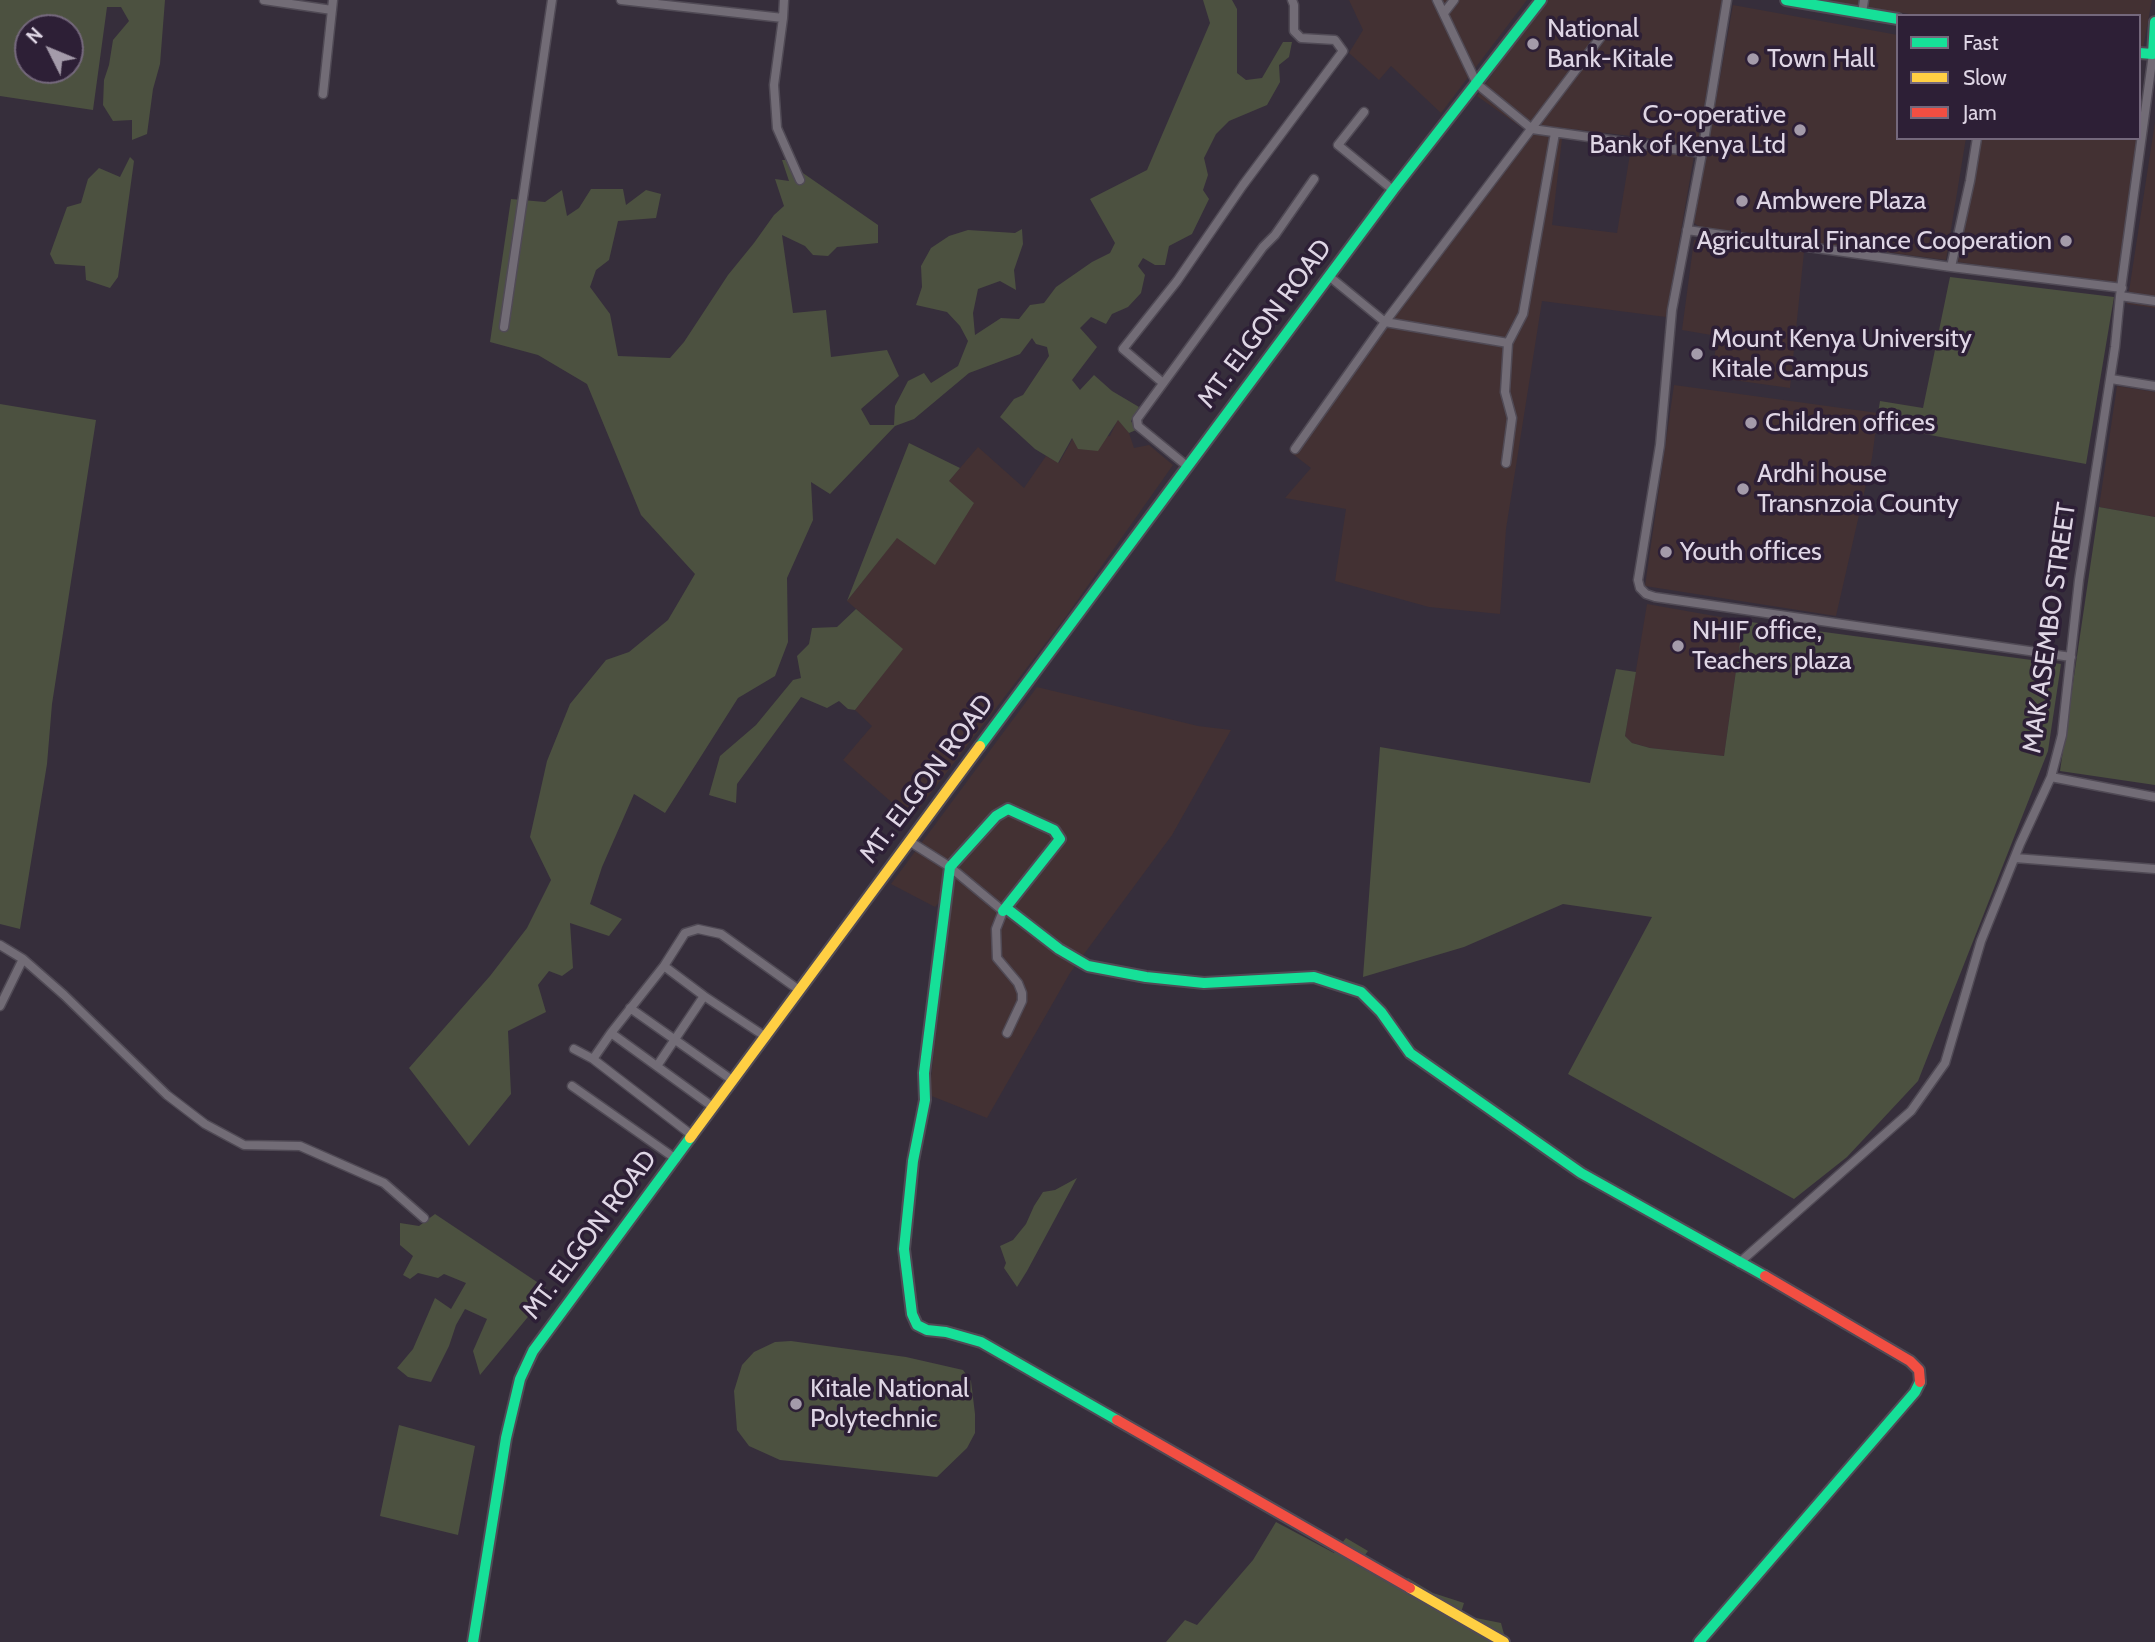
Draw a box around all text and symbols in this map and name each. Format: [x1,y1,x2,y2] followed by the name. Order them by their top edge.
[1547,13,1673,74] place label: National Bank-Kitale
[14,14,84,84] north arrow
[1896,14,2141,140] legend
[22,23,48,48] text: N
[1963,30,1999,55] text: Fast
[1525,36,1541,52] marker: National Bank-Kitale
[1767,43,1875,75] place label: Town Hall
[1745,51,1761,67] marker: Town Hall
[1963,65,2007,90] text: Slow
[1589,99,1786,160] place label: Co-operative Bank of Kenya Ltd
[1963,100,1997,125] text: Jam
[1792,122,1808,138] marker: Co-operative Bank of Kenya Ltd
[1756,185,1926,217] place label: Ambwere Plaza
[1734,193,1750,209] marker: Ambwere Plaza
[1697,225,2052,257] place label: Agricultural Finance Cooperation
[1191,233,1339,415] street label: MT. ELGON ROAD
[2058,233,2074,249] marker: Agricultural Finance Cooperation
[1711,323,1972,384] place label: Mount Kenya University Kitale Campus
[1689,346,1705,362] marker: Mount Kenya University Kitale Campus
[1765,407,1935,439] place label: Children offices
[1743,415,1759,431] marker: Children offices
[1757,458,1959,520] place label: Ardhi house Transnzoia County
[1735,481,1751,497] marker: Ardhi house Transnzoia County
[2017,501,2083,755] street label: MAK ASEMBO STREET
[1680,536,1822,568] place label: Youth offices
[1658,544,1674,560] marker: Youth offices
[1692,615,1851,676] place label: NHIF office, Teachers plaza
[1670,638,1686,654] marker: NHIF office, Teachers plaza
[853,688,1001,870] street label: MT. ELGON ROAD
[516,1144,664,1326] street label: MT. ELGON ROAD
[810,1373,969,1434] place label: Kitale National Polytechnic
[788,1396,804,1412] marker: Kitale National Polytechnic

